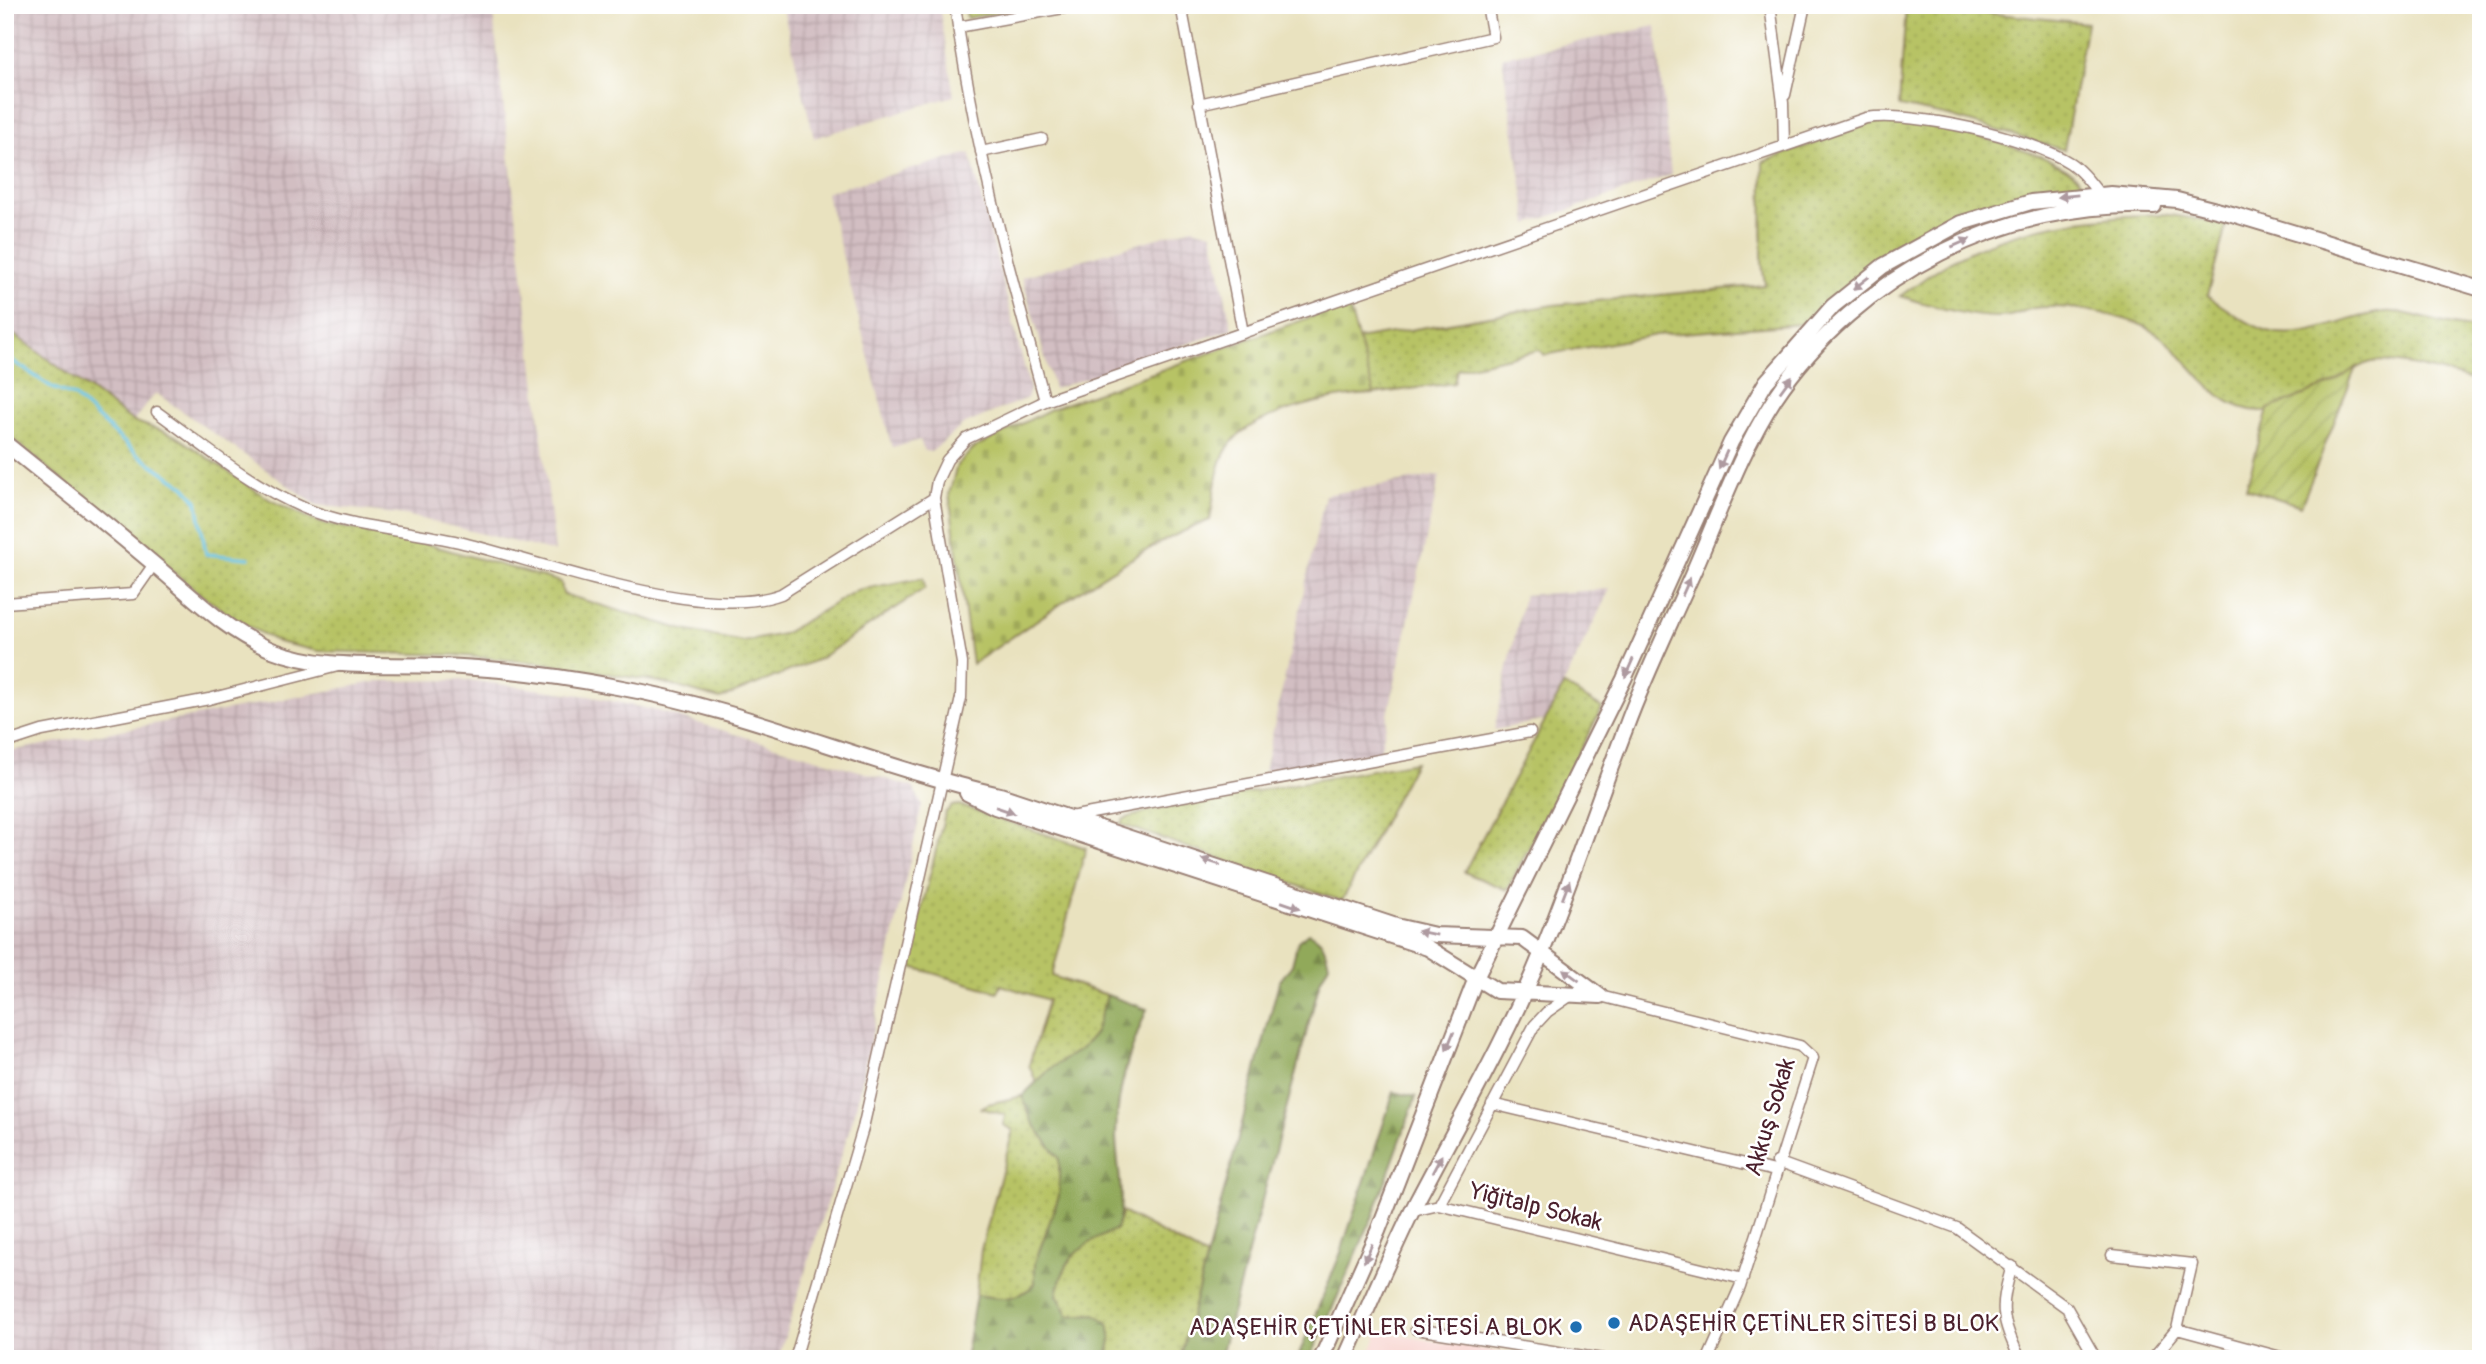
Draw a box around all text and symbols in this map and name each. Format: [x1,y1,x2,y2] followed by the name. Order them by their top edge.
[2057,191,2079,202] one-way arrow
[1951,237,1972,248] one-way arrow
[1852,275,1870,289] one-way arrow
[1779,374,1793,393] one-way arrow
[1717,450,1728,471] one-way arrow
[1681,577,1692,598] one-way arrow
[1623,658,1635,678] one-way arrow
[995,805,1016,816] one-way arrow
[1201,857,1222,867] one-way arrow
[1560,879,1571,900] one-way arrow
[1281,900,1302,911] one-way arrow
[1416,928,1438,939] one-way arrow
[1562,968,1580,982] one-way arrow
[1444,1030,1455,1051] one-way arrow
[1738,1055,1802,1179] street label: Akkuş Sokak
[1432,1154,1443,1174] one-way arrow
[1466,1176,1605,1237] street label: Yiğitalp Sokak
[1362,1243,1374,1263] one-way arrow
[1628,1309,1999,1338] place label: ADAŞEHİR ÇETİNLER SİTESİ B BLOK
[1189,1313,1562,1342] place label: ADAŞEHİR ÇETİNLER SİTESİ A BLOK
[1606,1315,1622,1331] marker: ADAŞEHİR ÇETİNLER SİTESİ B BLOK
[1568,1319,1584,1335] marker: ADAŞEHİR ÇETİNLER SİTESİ A BLOK

